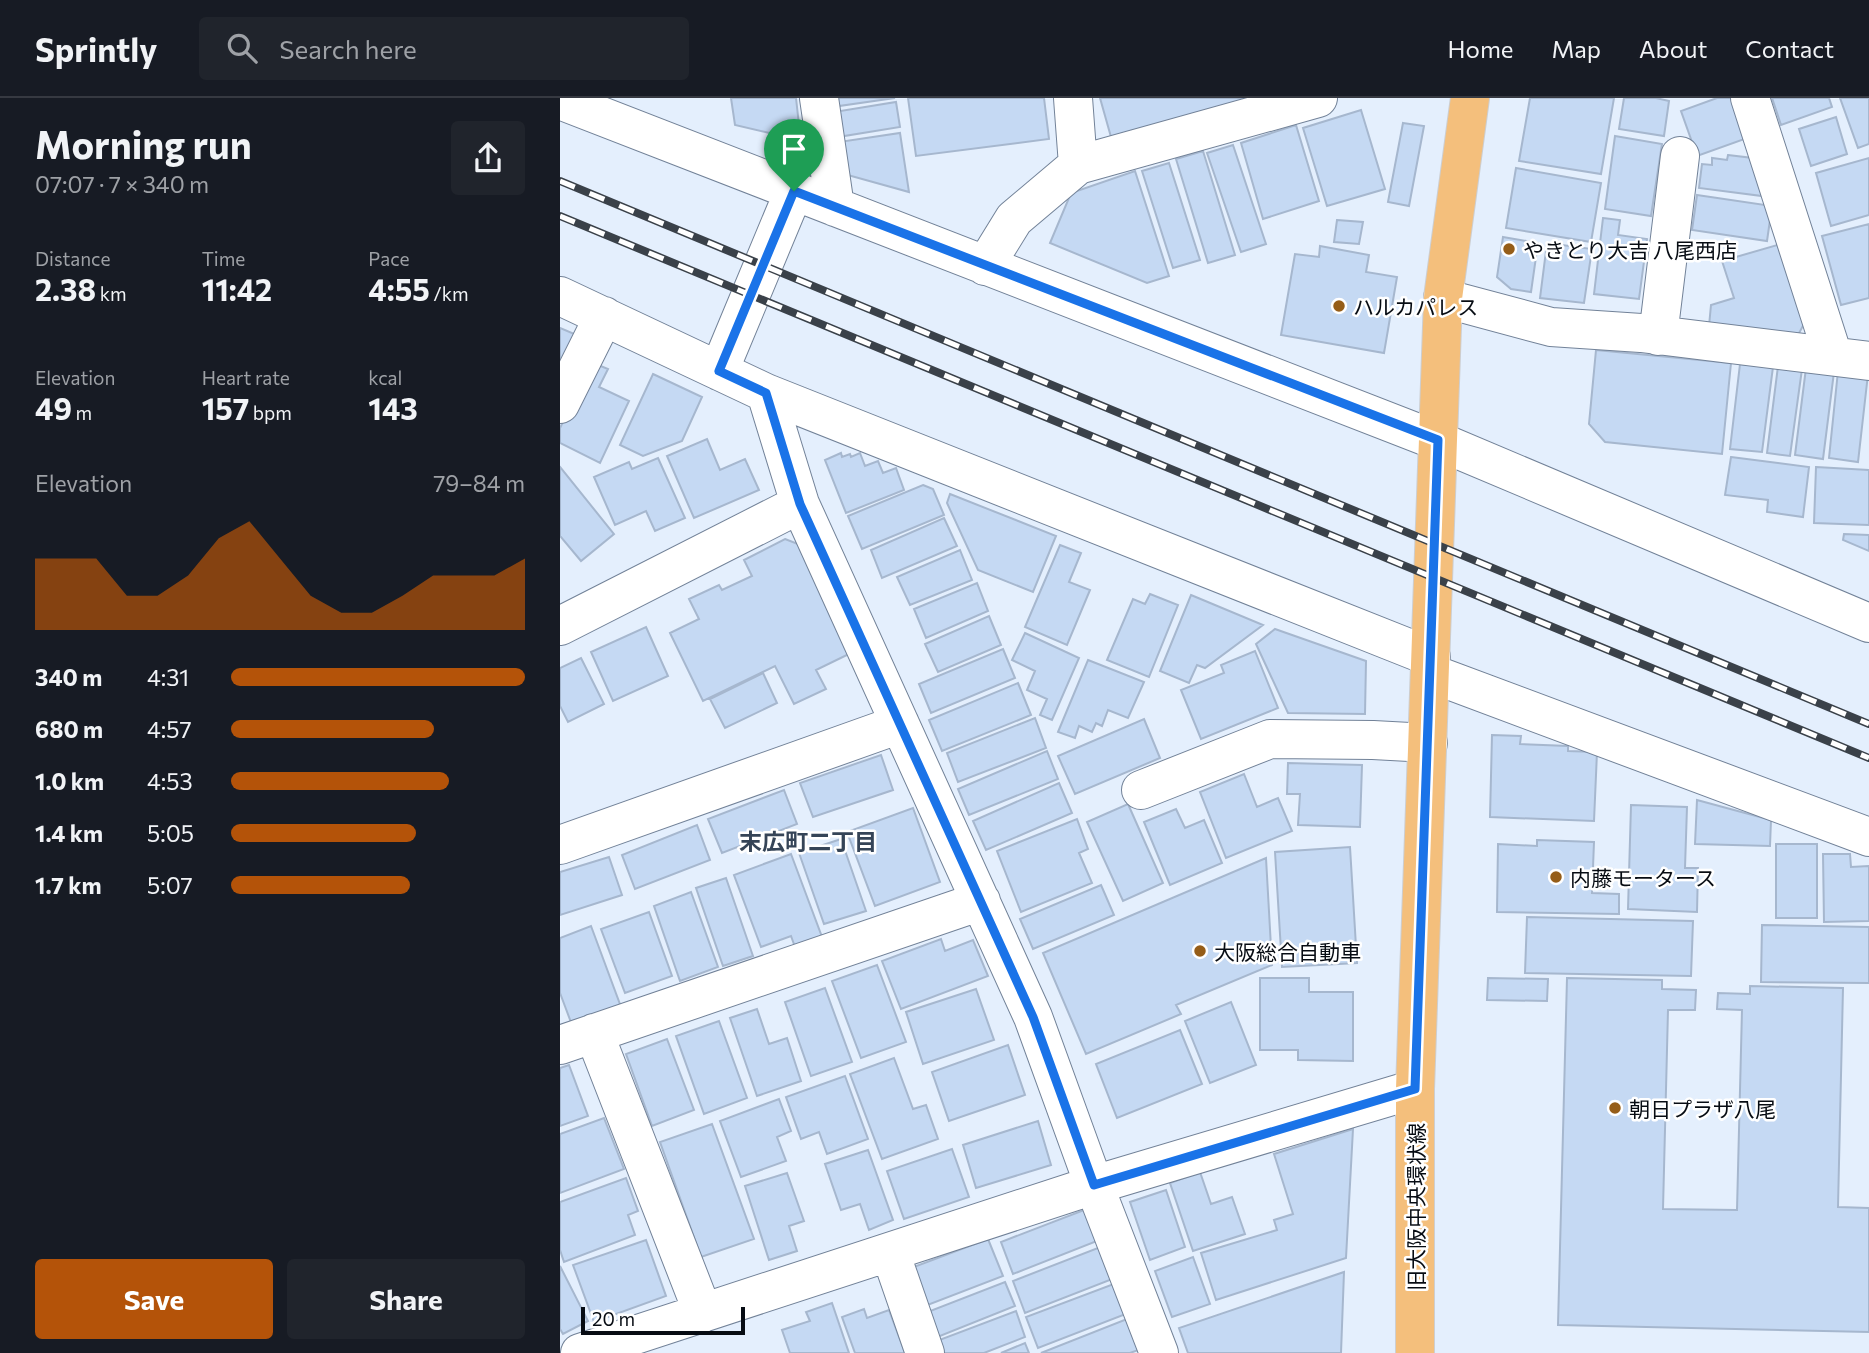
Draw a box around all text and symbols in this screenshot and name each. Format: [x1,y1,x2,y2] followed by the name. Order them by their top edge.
[199,17,689,80] search box
[35,28,157,69] text: Sprintly
[223,29,261,67] icon: search
[279,33,417,64] text: Search here
[1448,34,1514,63] text: Home
[1552,34,1601,63] text: Map
[1639,34,1707,63] text: About
[1745,34,1834,63] text: Contact
[764,119,824,191] pin
[35,120,252,167] text: Morning run
[451,121,525,195] button: share
[775,130,813,168] icon: arrive
[35,170,209,198] text: 07:07 · 7 × 340 m
[1523,237,1737,262] place label: やきとり大吉 八尾西店
[1501,241,1517,257] marker: やきとり大吉 八尾西店
[35,247,111,270] text: Distance
[202,247,245,270] text: Time
[368,247,410,270] text: Pace
[35,270,96,307] text: 2.38
[202,270,272,307] text: 11:42
[368,270,430,307] text: 4:55
[96,282,127,305] text: km
[430,282,469,305] text: /km
[1353,294,1478,319] place label: ハルカパレス
[1331,298,1347,314] marker: ハルカパレス
[35,366,115,389] text: Elevation
[202,366,290,389] text: Heart rate
[368,366,402,389] text: kcal
[35,389,72,426] text: 49
[202,389,249,426] text: 157
[368,389,418,426] text: 143
[72,401,92,424] text: m
[249,401,292,424] text: bpm
[35,469,132,497] text: Elevation
[433,469,525,497] text: 79–84 m
[35,663,102,691] text: 340 m
[147,663,189,691] text: 4:31
[35,715,103,743] text: 680 m
[147,715,192,743] text: 4:57
[35,767,104,795] text: 1.0 km
[147,767,193,795] text: 4:53
[35,819,103,847] text: 1.4 km
[147,819,194,847] text: 5:05
[739,827,877,855] district label: 末広町二丁目
[1570,865,1716,890] place label: 内藤モータース
[1548,869,1564,885] marker: 内藤モータース
[35,871,102,899] text: 1.7 km
[147,871,193,899] text: 5:07
[1214,939,1361,964] place label: 大阪総合自動車
[1192,943,1208,959] marker: 大阪総合自動車
[1629,1096,1776,1121] place label: 朝日プラザ八尾
[1607,1100,1623,1116] marker: 朝日プラザ八尾
[1403,1123,1428,1291] street label: 旧大阪中央環状線
[35,1259,273,1339] button: Save
[287,1259,525,1339] button: Share
[581,1304,746,1336] scale bar
[592,1307,635,1330] text: 20 m

